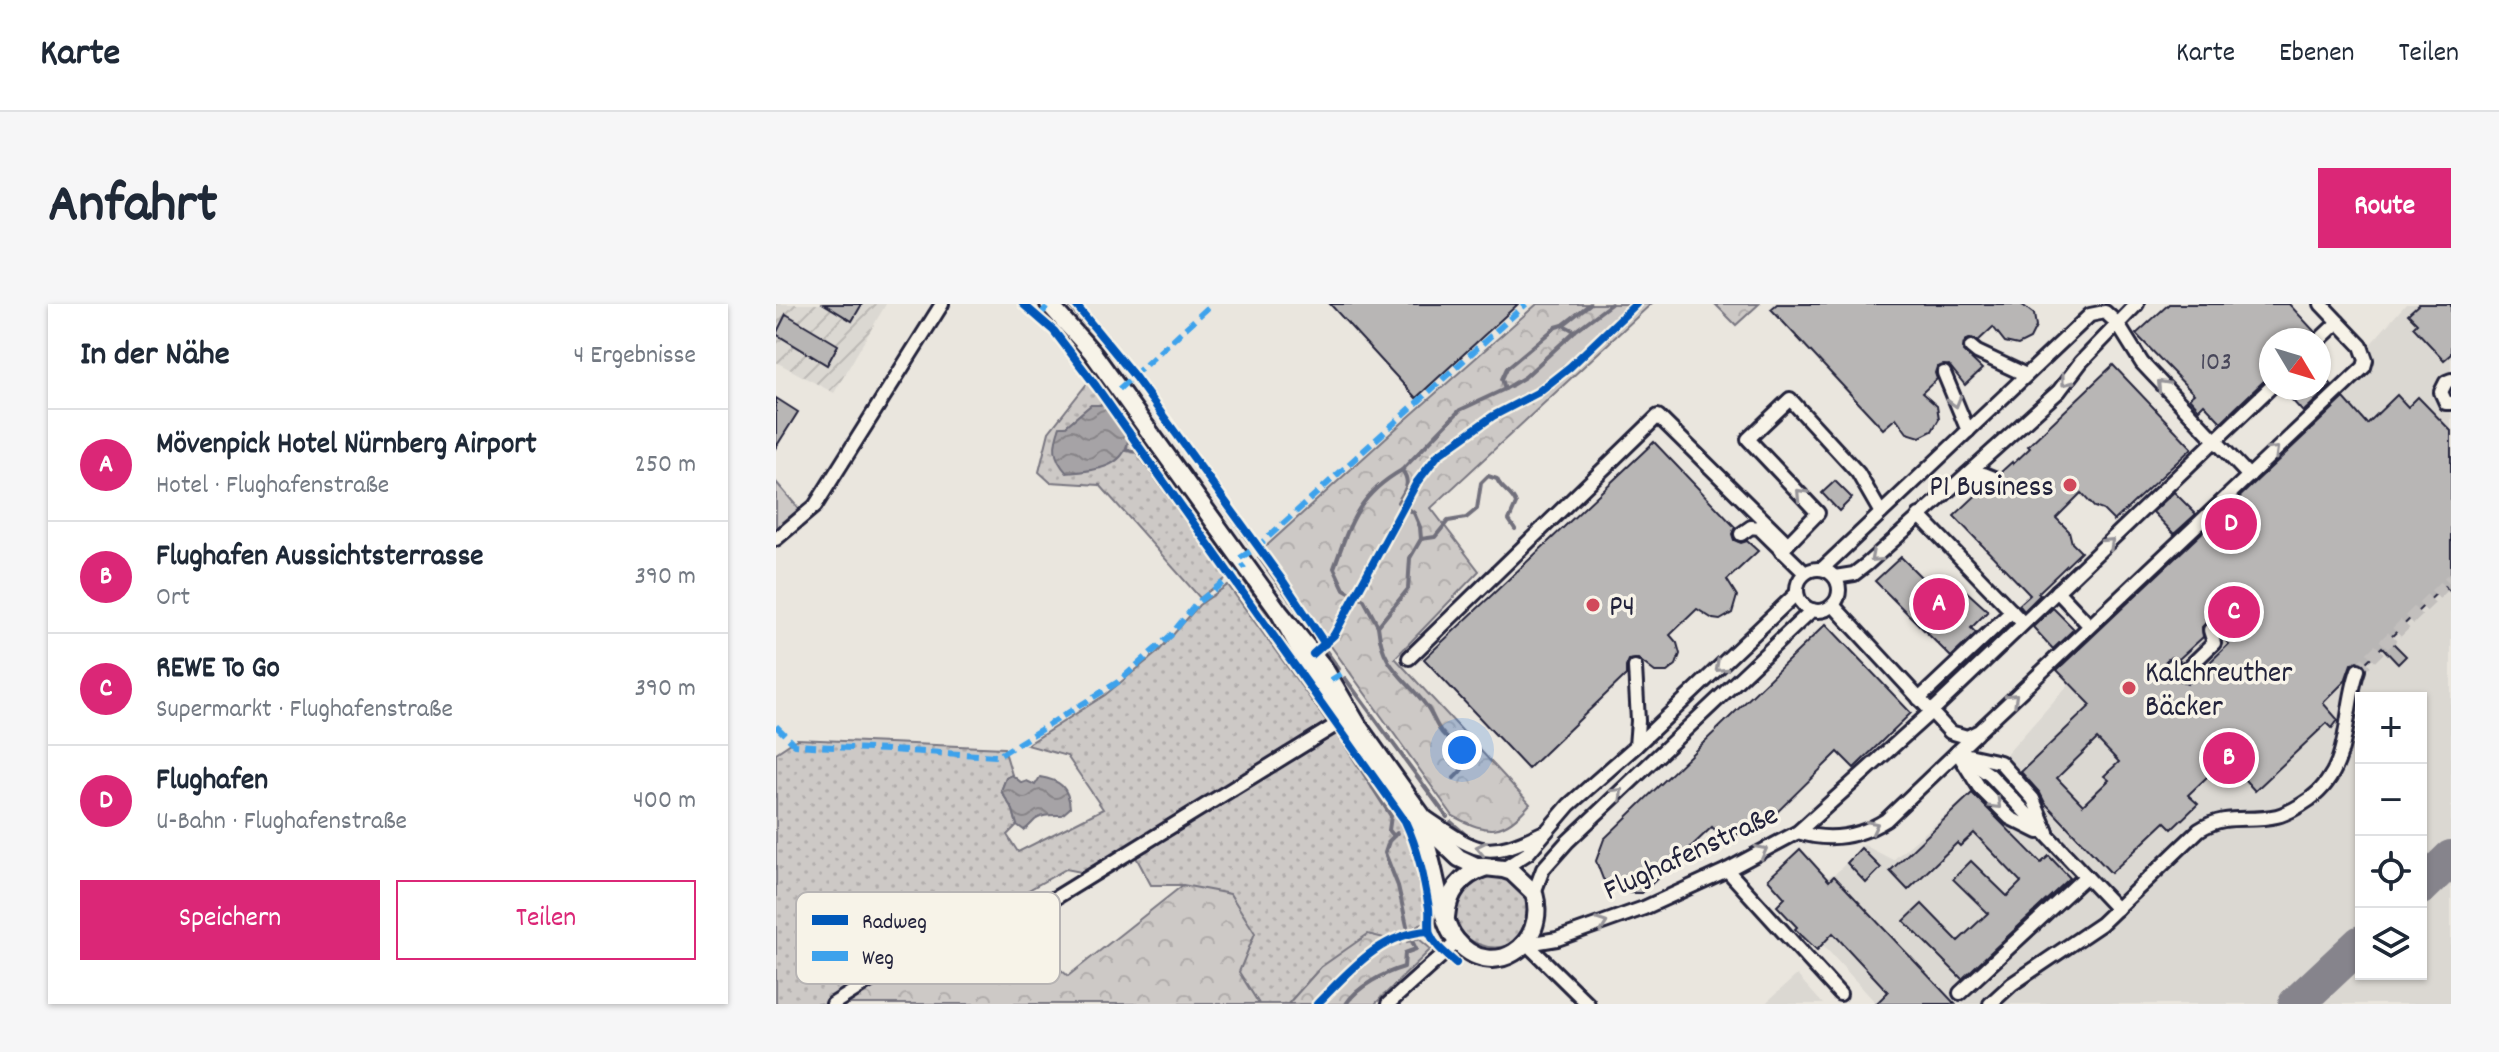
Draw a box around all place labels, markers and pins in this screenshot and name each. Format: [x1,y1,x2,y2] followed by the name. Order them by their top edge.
[1929,468,2054,511] place label: P1 Business
[2061,476,2079,494] marker: P1 Business
[2205,494,2257,554] pin: D
[1913,574,1965,634] pin: A
[2208,582,2260,642] pin: C
[1609,588,1635,631] place label: P4
[1584,596,1602,614] marker: P4
[2145,654,2292,731] place label: Kalchreuther Bäcker
[2120,679,2138,697] marker: Kalchreuther Bäcker
[2203,728,2255,788] pin: B

